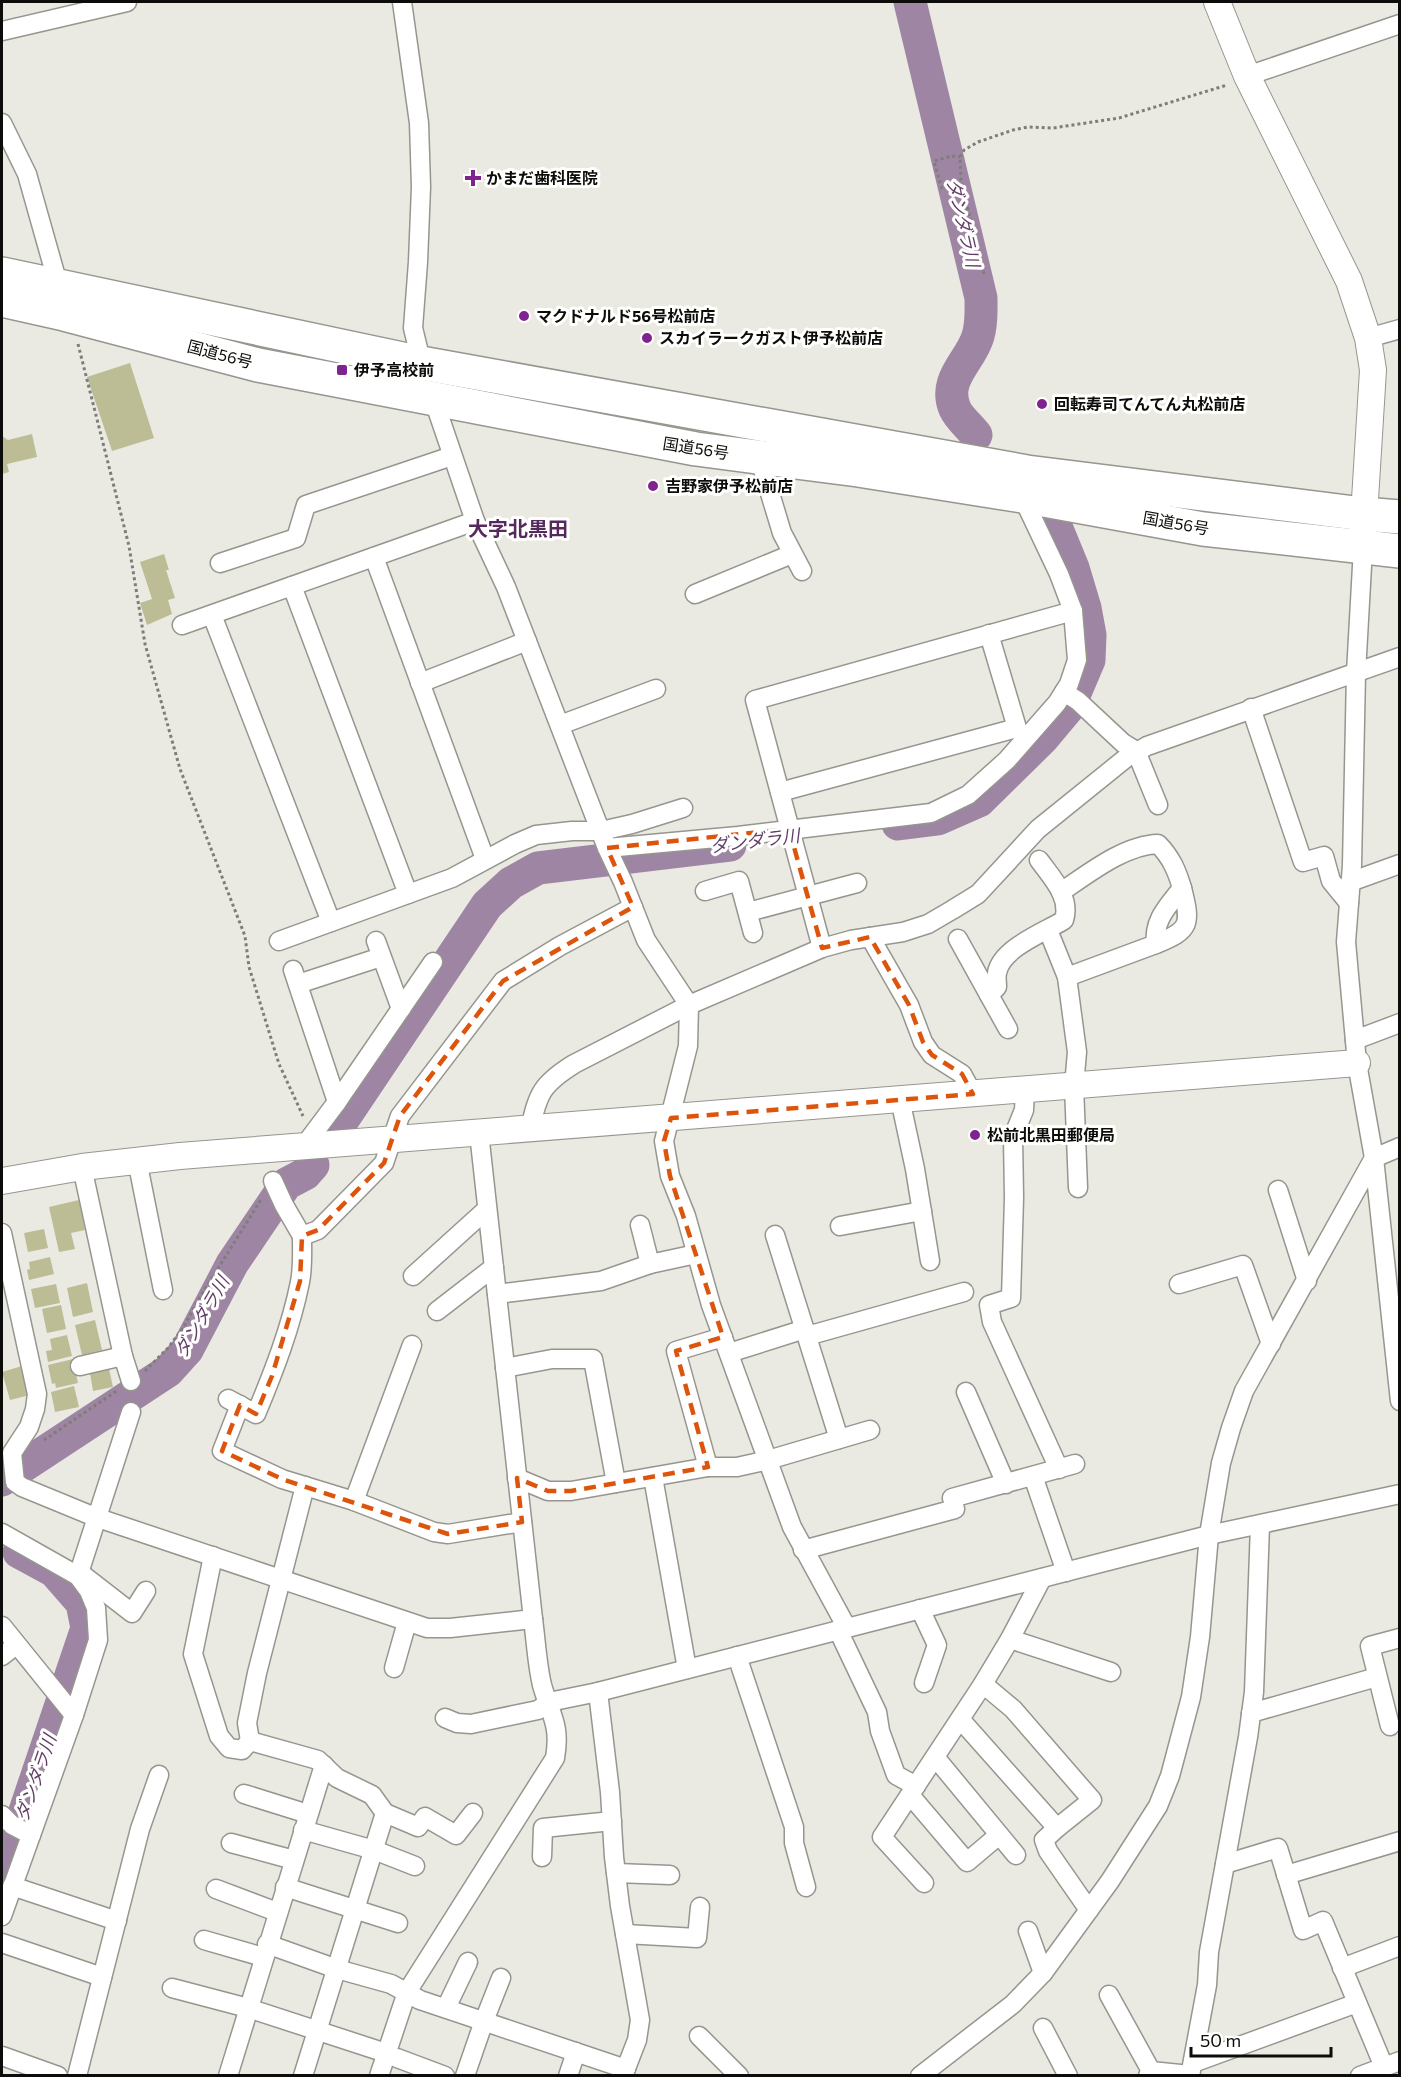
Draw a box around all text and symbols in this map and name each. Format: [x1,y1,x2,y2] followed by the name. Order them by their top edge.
[486,168,598,187] place label: かまだ歯科医院
[464,169,482,187] marker: かまだ歯科医院
[943,176,985,271] water label: ダンダラ川
[536,306,715,325] place label: マクドナルド56号松前店
[517,309,531,323] marker: マクドナルド56号松前店
[659,328,883,347] place label: スカイラークガスト伊予松前店
[640,331,654,345] marker: スカイラークガスト伊予松前店
[185,336,255,371] street label: 国道56号
[353,360,434,379] place label: 伊予高校前
[335,363,349,377] marker: 伊予高校前
[1054,394,1245,413] place label: 回転寿司てんてん丸松前店
[1035,397,1049,411] marker: 回転寿司てんてん丸松前店
[662,433,731,462] street label: 国道56号
[665,476,793,495] place label: 吉野家伊予松前店
[646,479,660,493] marker: 吉野家伊予松前店
[1141,507,1211,538] street label: 国道56号
[468,516,568,540] district label: 大字北黒田
[709,823,803,856] water label: ダンダラ川
[987,1125,1115,1144] place label: 松前北黒田郵便局
[968,1128,982,1142] marker: 松前北黒田郵便局
[169,1270,234,1361] water label: ダンダラ川
[10,1730,61,1824] water label: ダンダラ川
[1191,2020,1330,2058] scale bar
[1200,2029,1241,2051] text: 50 m

